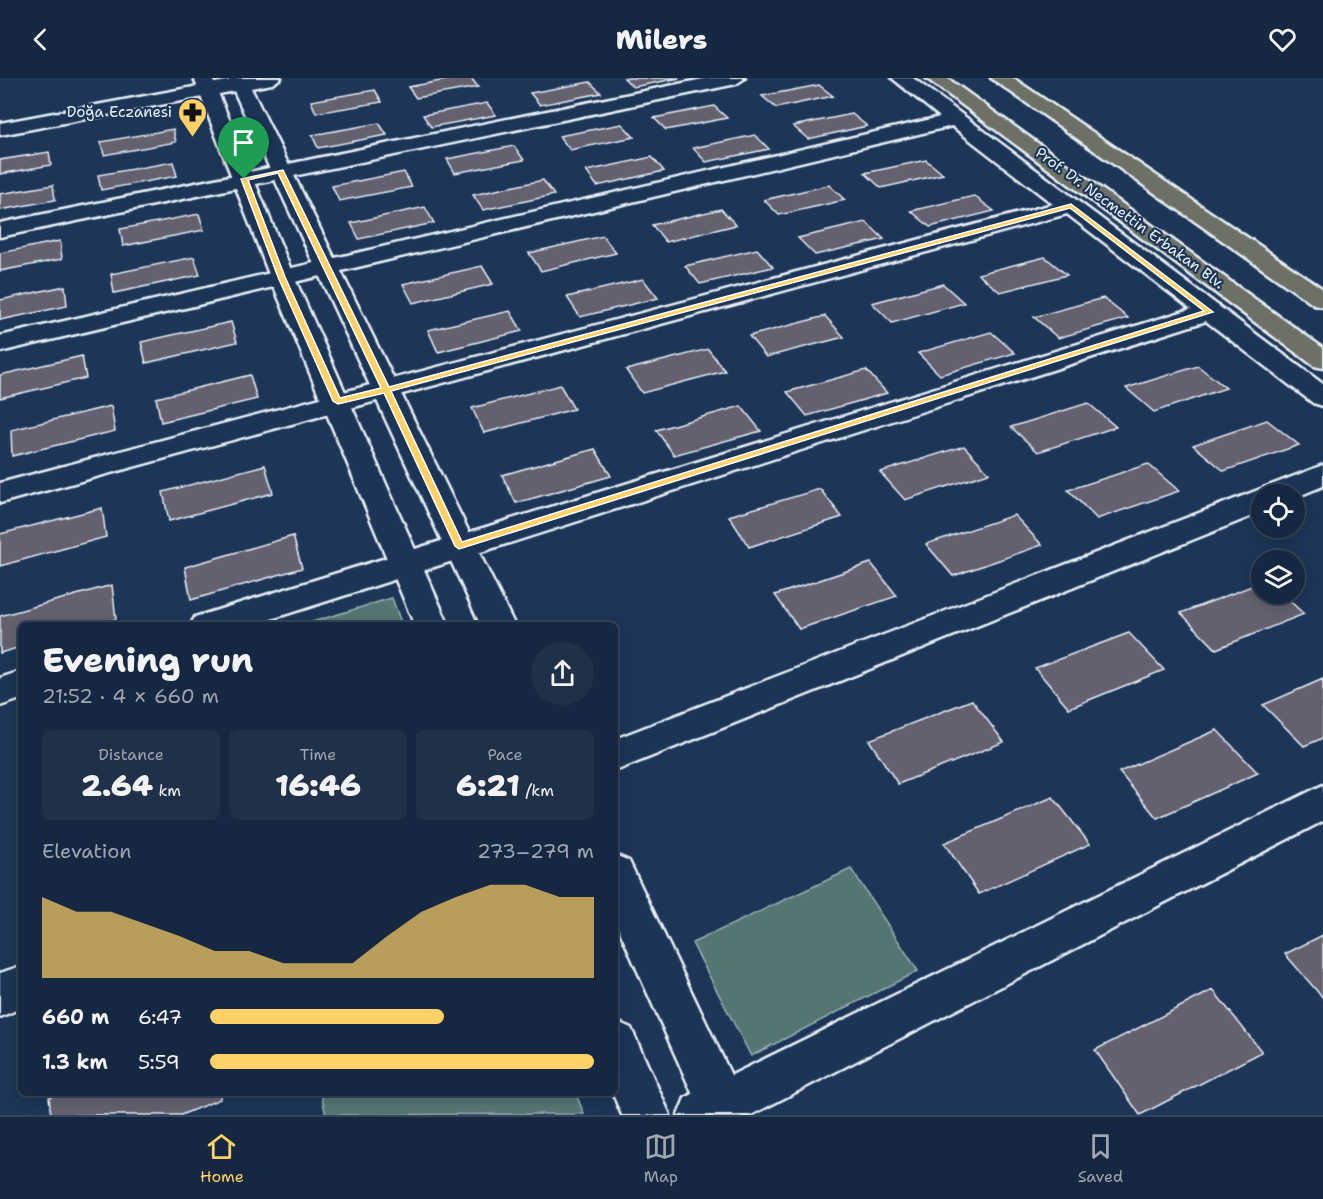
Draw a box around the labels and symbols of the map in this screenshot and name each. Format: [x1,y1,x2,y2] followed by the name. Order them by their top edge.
[177,96,209,138] pharmacy icon: Doğa Eczanesi
[66,102,172,122] place label: Doğa Eczanesi
[218,117,269,179] pin
[1031,143,1229,293] street label: Prof. Dr. Necmettin Erbakan Blv.

